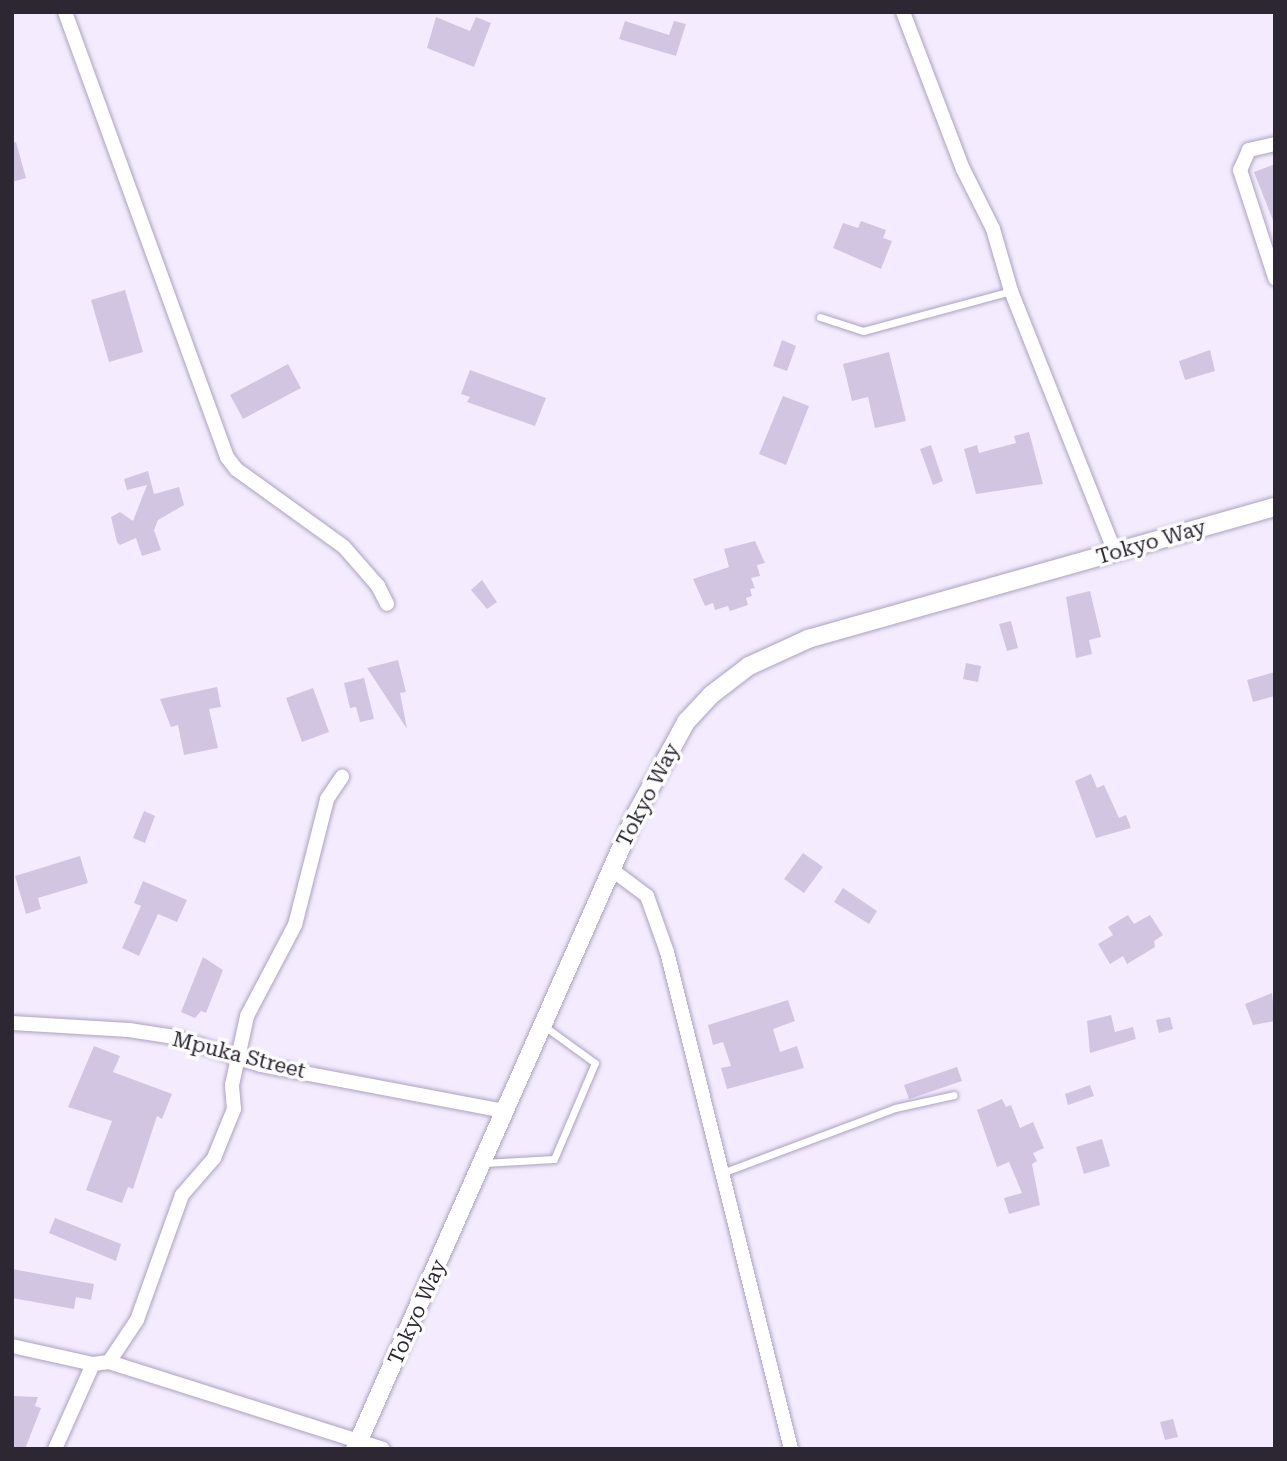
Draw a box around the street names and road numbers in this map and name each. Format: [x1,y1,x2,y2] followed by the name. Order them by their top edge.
[1093,514,1209,570] street label: Tokyo Way
[611,739,685,851] street label: Tokyo Way
[170,1026,308,1084] street label: Mpuka Street
[383,1255,451,1369] street label: Tokyo Way

